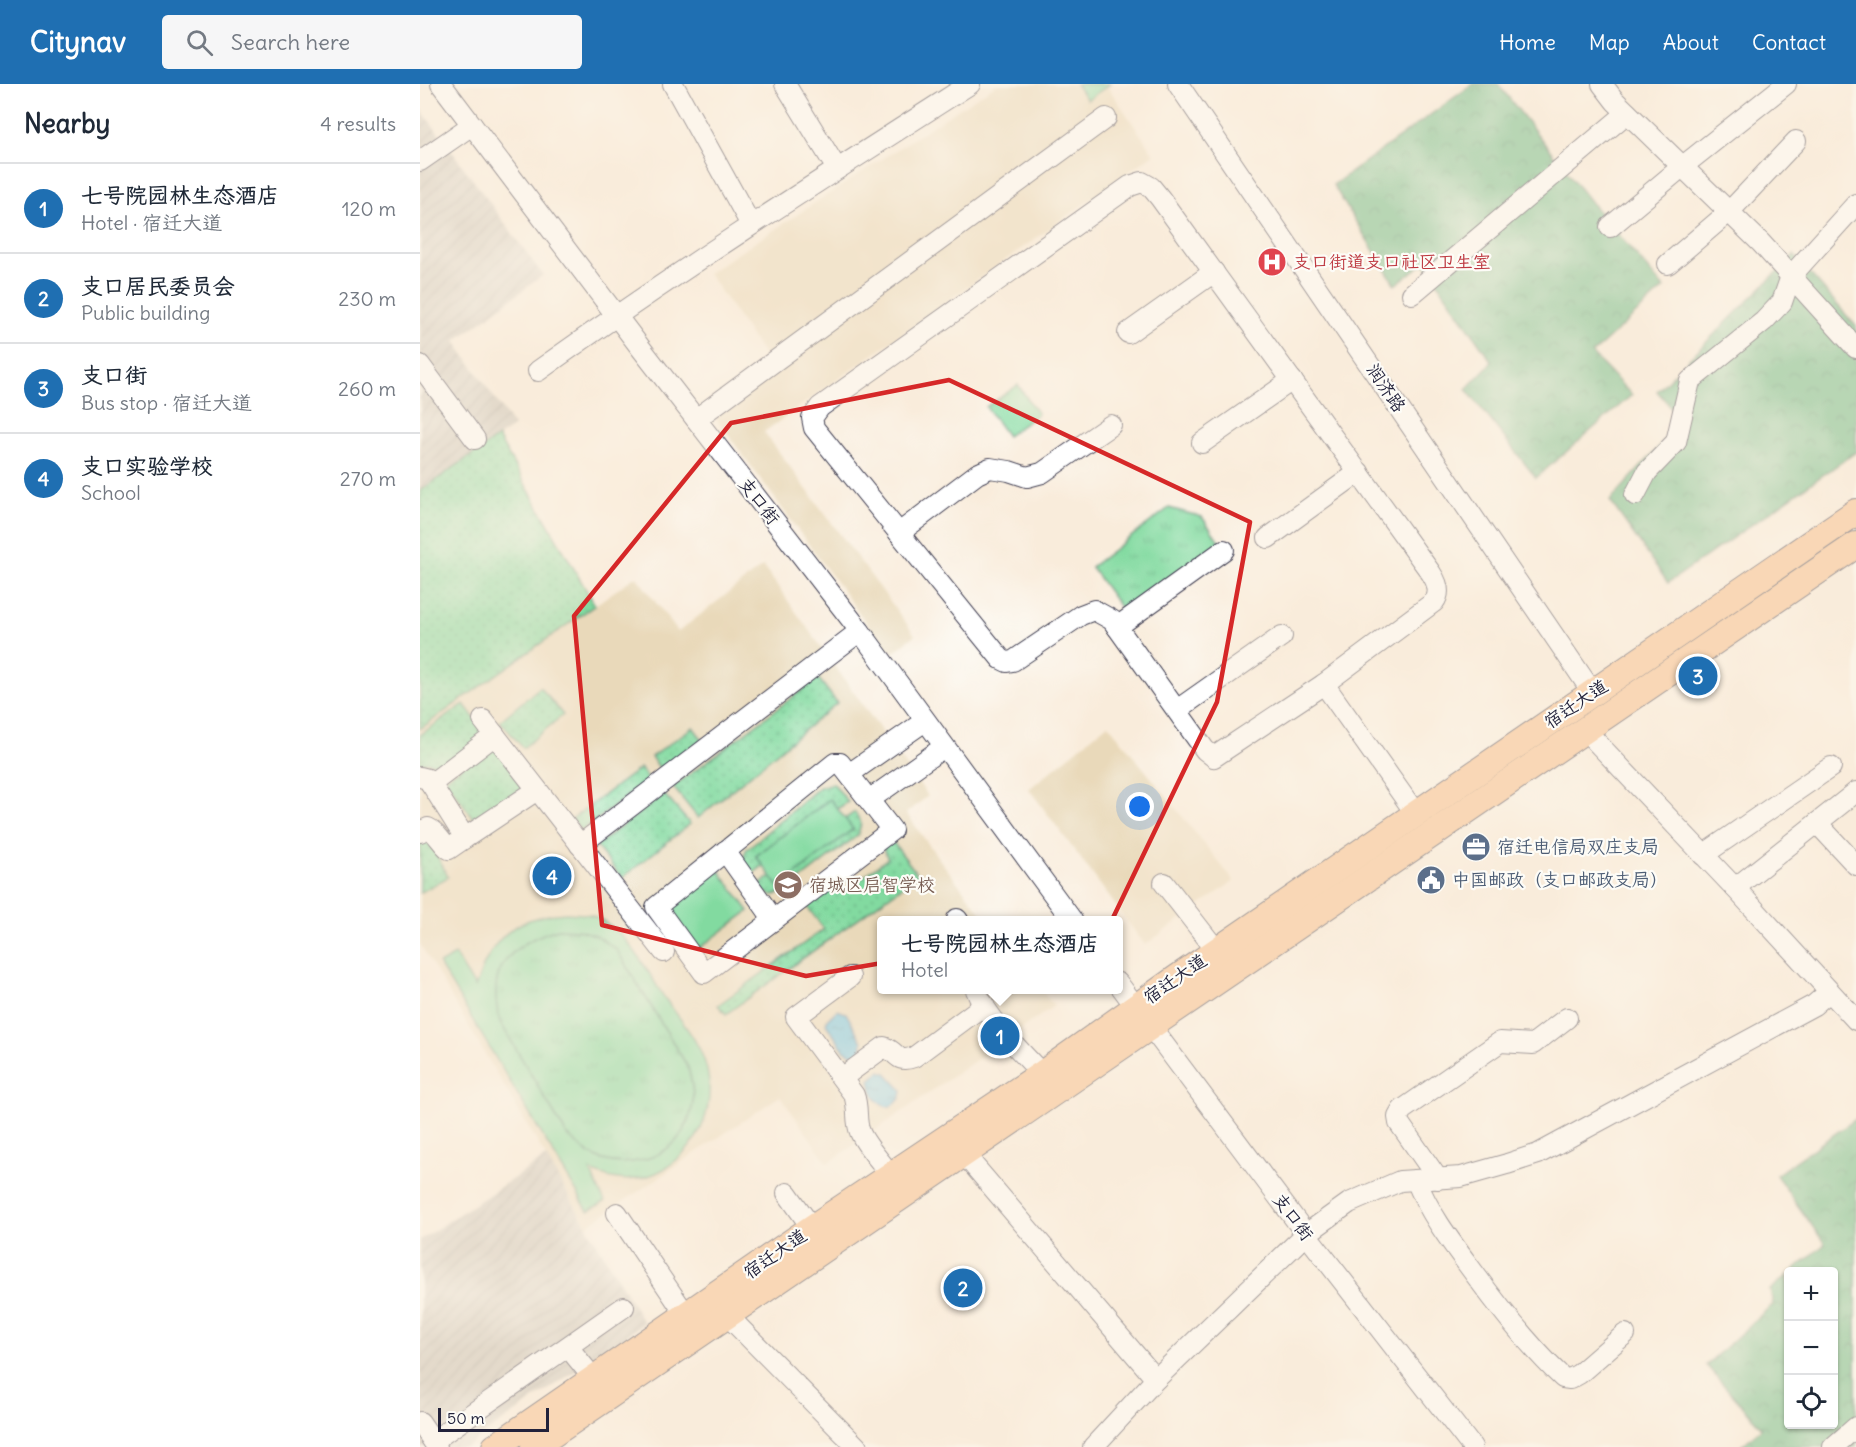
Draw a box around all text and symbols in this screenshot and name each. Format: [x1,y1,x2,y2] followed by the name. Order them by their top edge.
[162,15,582,69] search box
[30,24,126,60] text: Citynav
[183,26,216,59] icon: search
[231,28,350,56] text: Search here
[1499,29,1556,56] text: Home
[1589,29,1630,56] text: Map
[1663,29,1719,56] text: About
[1752,29,1826,56] text: Contact
[24,107,110,140] text: Nearby
[320,111,396,136] text: 4 results
[81,181,279,209] text: 七号院园林生态酒店
[40,196,47,221] text: 1
[342,196,396,221] text: 120 m
[81,210,222,235] text: Hotel · 宿迁大道
[1256,246,1288,278] hospital icon: 支口街道支口社区卫生室
[1293,250,1491,273] place label: 支口街道支口社区卫生室
[81,272,235,300] text: 支口居民委员会
[38,286,49,311] text: 2
[338,286,396,311] text: 230 m
[81,300,210,325] text: Public building
[1362,359,1411,417] street label: 润济路
[81,361,147,389] text: 支口街
[38,376,49,401] text: 3
[338,376,396,401] text: 260 m
[81,390,252,415] text: Bus stop · 宿迁大道
[81,452,213,480] text: 支口实验学校
[38,466,49,491] text: 4
[340,466,396,491] text: 270 m
[734,472,785,529] street label: 支口街
[81,480,141,505] text: School
[1678,654,1718,698] pin: 3
[1539,674,1612,733] street label: 宿迁大道
[1125,792,1154,821] your location
[1460,831,1492,863] office icon: 宿迁电信局双庄支局
[1497,835,1659,858] place label: 宿迁电信局双庄支局
[532,854,572,898] pin: 4
[1415,864,1447,896] public building icon: 中国邮政（支口邮政支局）
[1452,868,1668,891] place label: 中国邮政（支口邮政支局）
[772,869,804,901] school or university icon: 宿城区启智学校
[809,873,935,896] place label: 宿城区启智学校
[877,916,1123,994] popup
[901,929,1099,957] text: 七号院园林生态酒店
[1139,949,1211,1009] street label: 宿迁大道
[901,957,948,982] text: Hotel
[980,1014,1020,1058] pin: 1
[1268,1188,1319,1245] street label: 支口街
[739,1224,811,1284] street label: 宿迁大道
[944,1266,982,1310] pin: 2
[1784,1267,1838,1429] map controls
[1784,1267,1838,1321] button: +
[1784,1321,1838,1375] button: −
[1784,1375,1838,1429] button: locate
[438,1405,549,1432] scale bar
[447,1408,485,1428] text: 50 m

